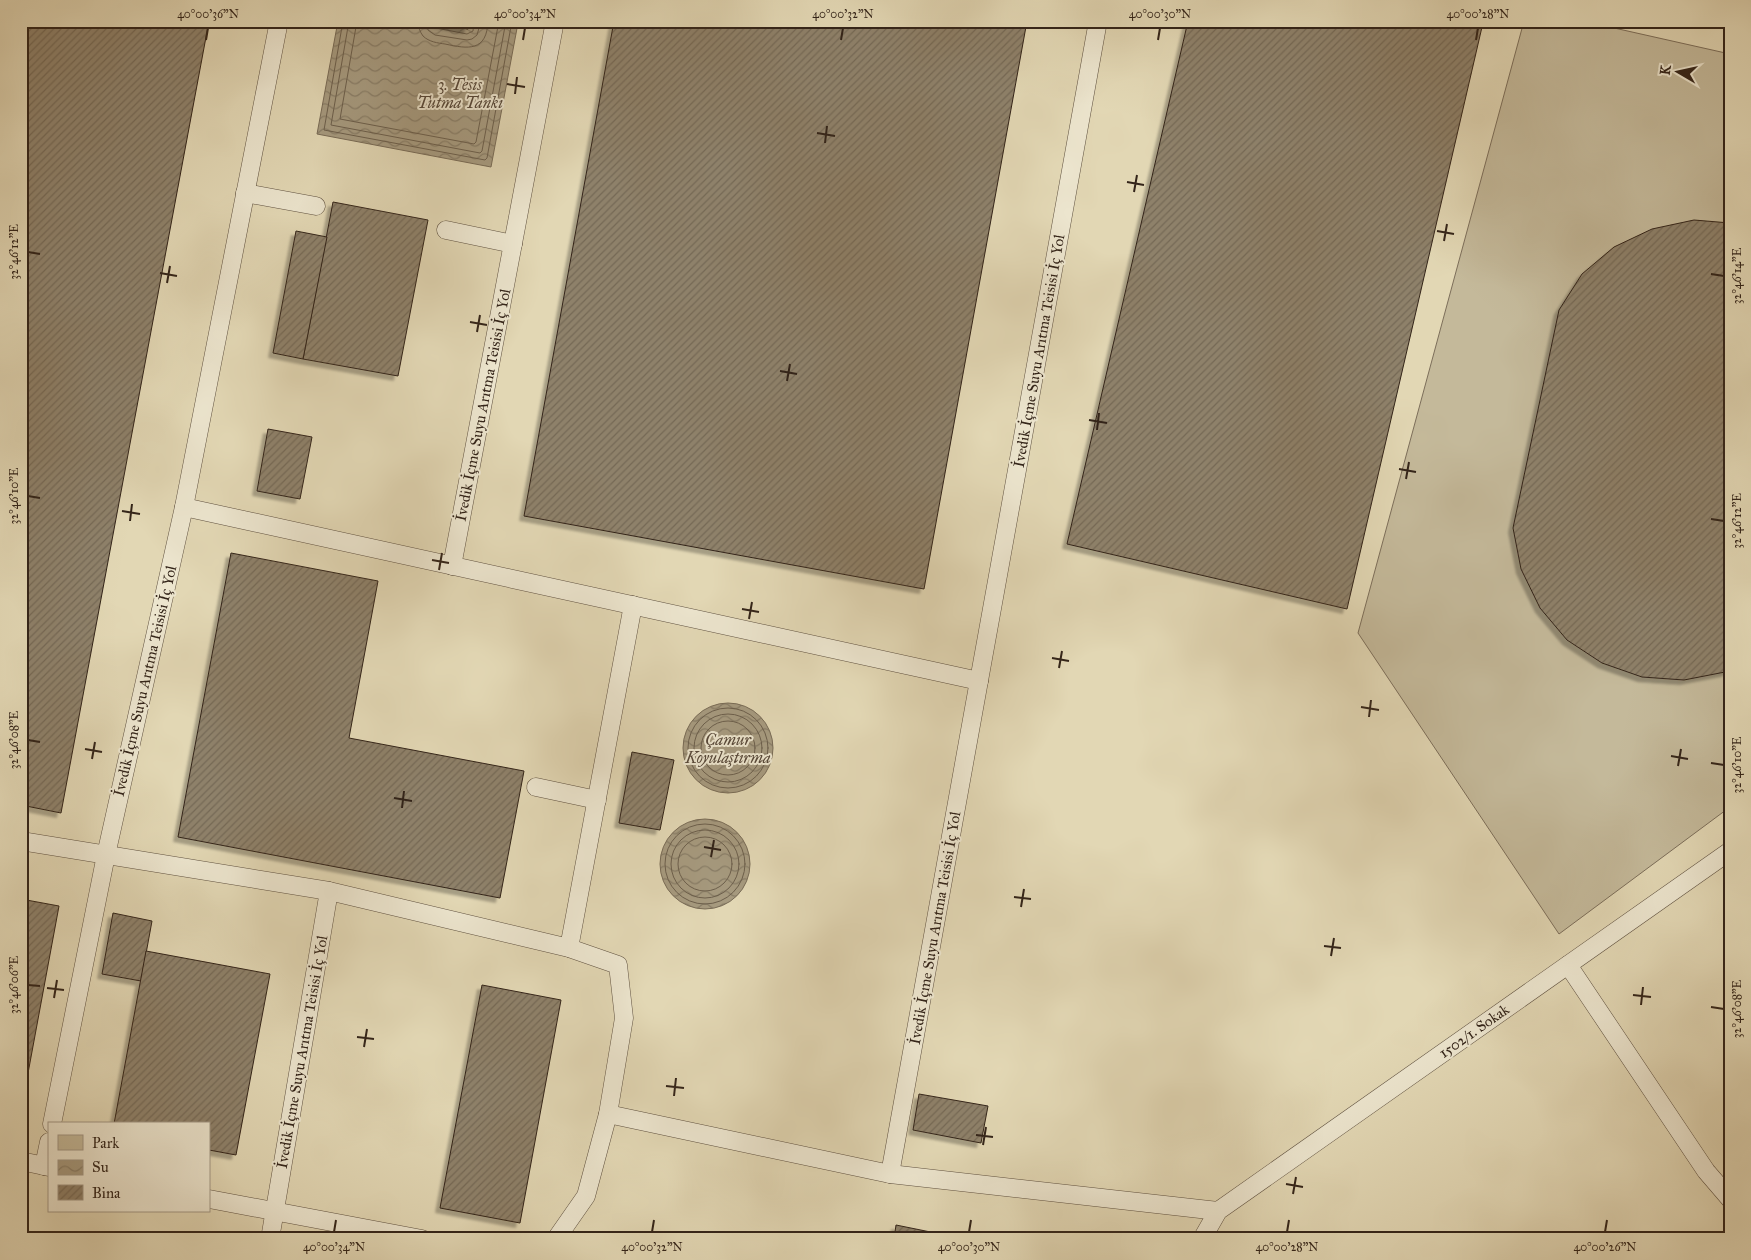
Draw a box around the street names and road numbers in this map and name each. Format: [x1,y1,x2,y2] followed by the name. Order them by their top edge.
[1010,232,1069,469] street label: İvedik İçme Suyu Arıtma Teisisi İç Yol
[452,286,515,523] street label: İvedik İçme Suyu Arıtma Teisisi İç Yol
[110,563,181,798] street label: İvedik İçme Suyu Arıtma Teisisi İç Yol
[906,809,965,1046] street label: İvedik İçme Suyu Arıtma Teisisi İç Yol
[273,933,332,1170] street label: İvedik İçme Suyu Arıtma Teisisi İç Yol
[1435,1000,1513,1062] street label: 1502/1. Sokak

